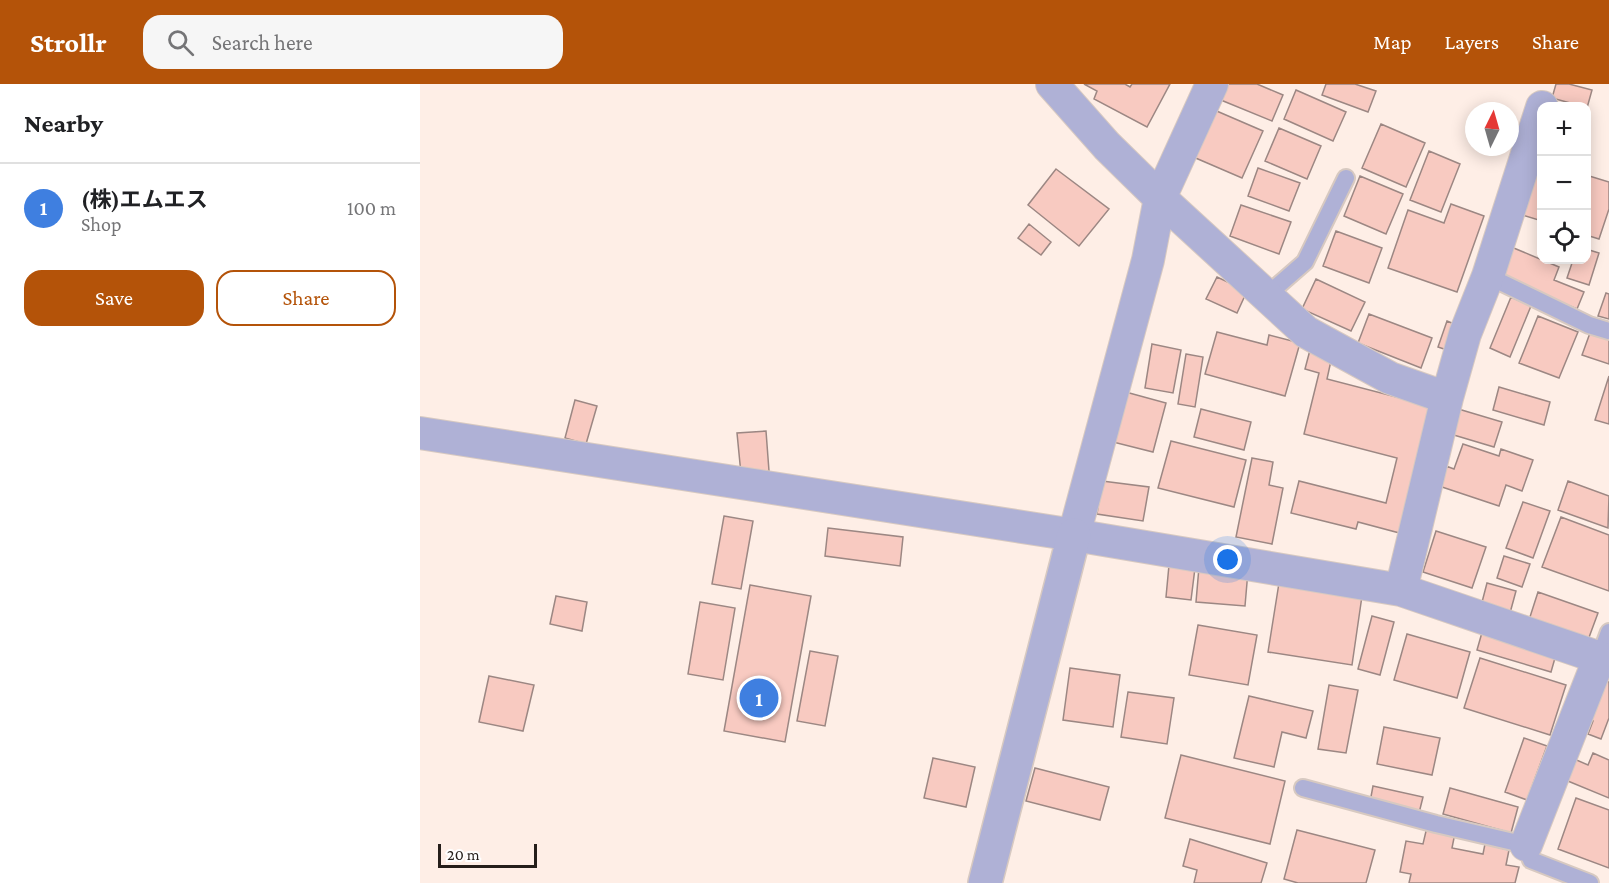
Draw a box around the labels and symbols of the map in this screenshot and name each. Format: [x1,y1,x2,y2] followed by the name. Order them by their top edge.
[1465,102,1519,156] north arrow
[1213,545,1242,574] your location
[740,676,778,720] pin: 1
[438,841,537,868] scale bar

